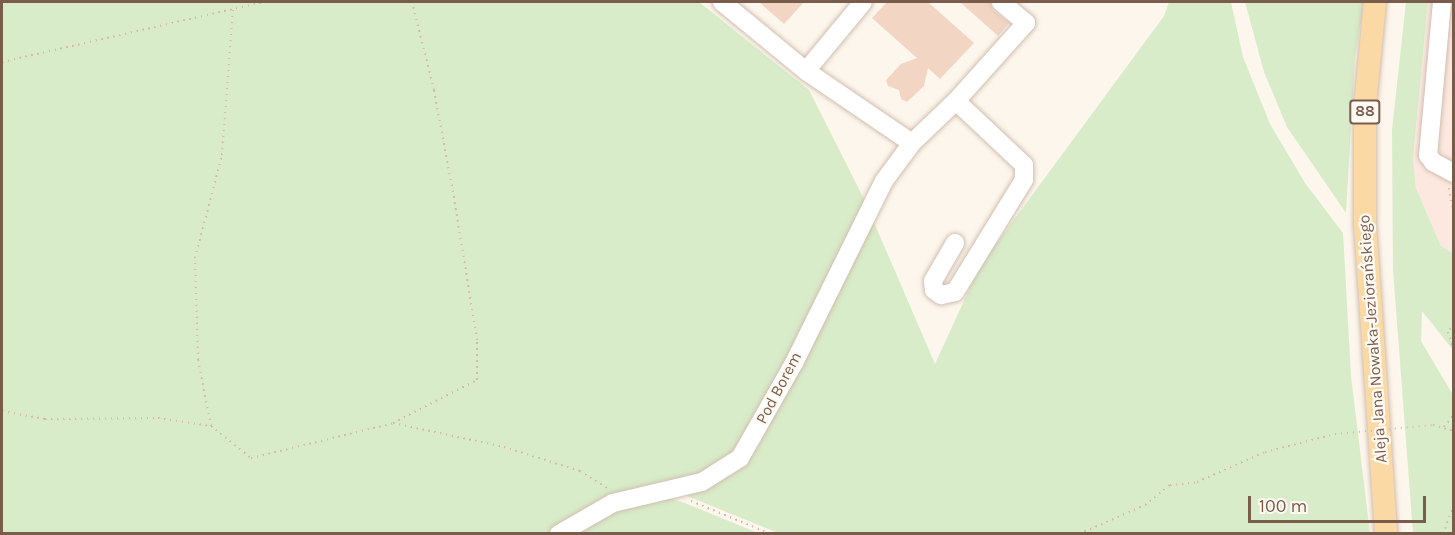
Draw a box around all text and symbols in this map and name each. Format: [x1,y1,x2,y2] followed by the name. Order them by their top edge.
[1348,100,1382,124] road number: 88
[1355,214,1391,464] street label: Aleja Jana Nowaka-Jeziorańskiego
[752,349,806,427] street label: Pod Borem
[1251,484,1430,522] scale bar
[1259,495,1307,517] text: 100 m

